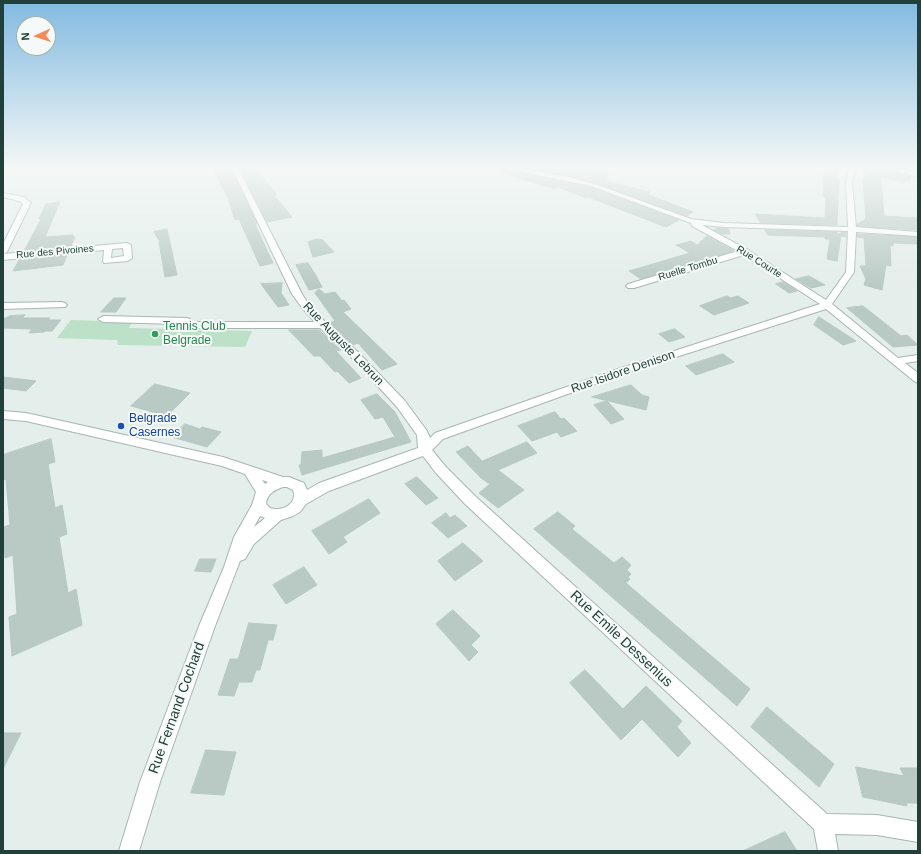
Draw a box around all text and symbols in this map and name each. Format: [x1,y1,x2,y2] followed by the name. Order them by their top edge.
[16,16,56,56] north arrow
[19,32,31,41] text: N
[16,243,94,261] street label: Rue des Pivoines
[734,243,784,281] street label: Rue Courte
[657,254,719,284] street label: Ruelle Tombu
[300,299,386,389] street label: Rue Auguste Lebrun
[163,320,226,348] place label: Tennis Club Belgrade
[150,329,160,339] marker: Tennis Club Belgrade
[569,347,677,397] street label: Rue Isidore Denison
[129,412,180,440] place label: Belgrade Casernes
[116,421,126,431] marker: Belgrade Casernes
[566,587,676,691] street label: Rue Emile Dessenius
[145,640,209,776] street label: Rue Fernand Cochard

